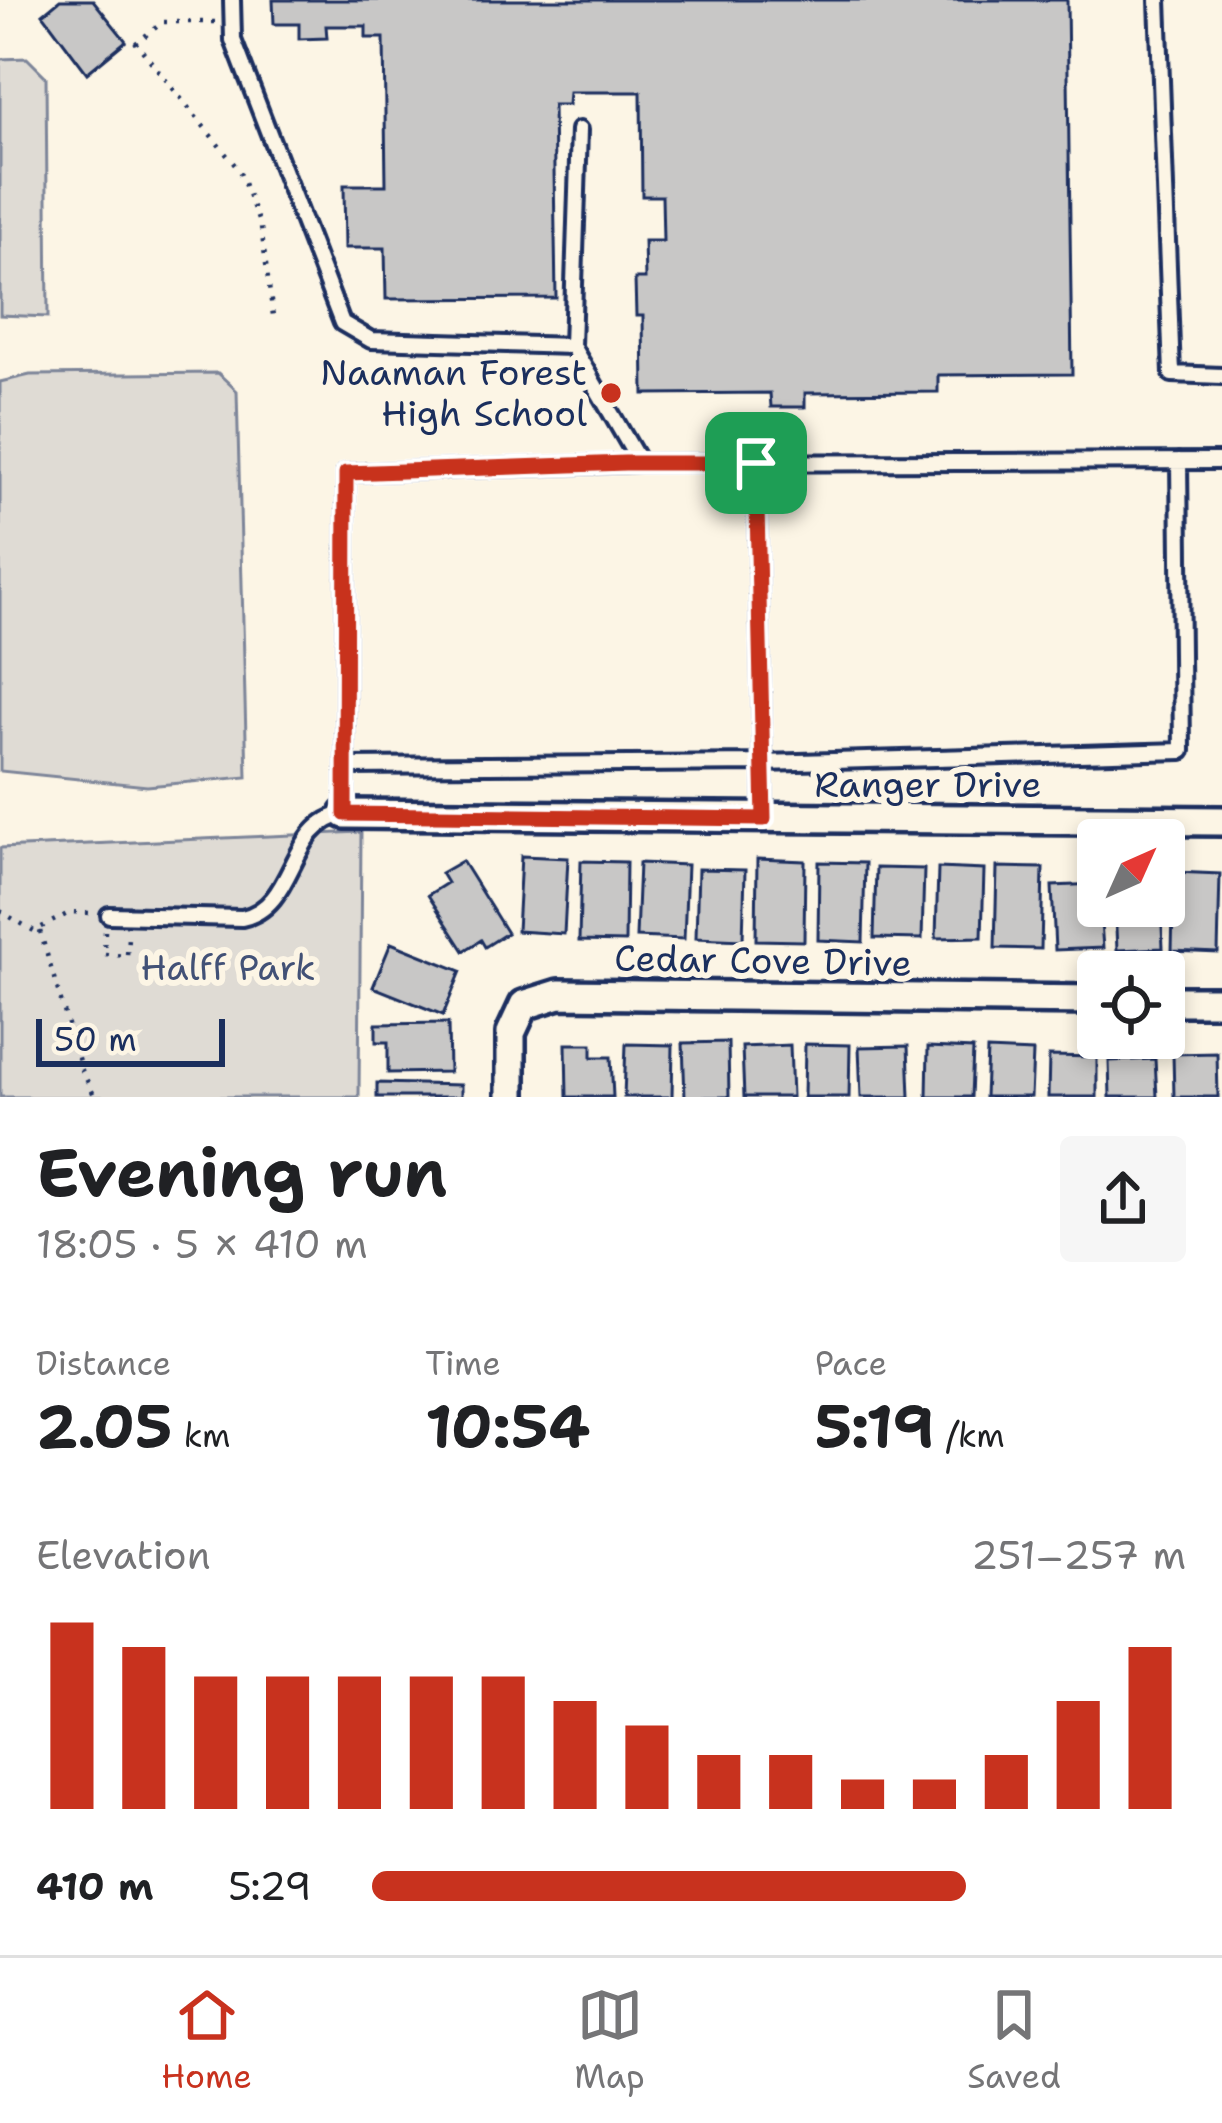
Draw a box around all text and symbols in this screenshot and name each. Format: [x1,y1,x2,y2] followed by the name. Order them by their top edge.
[320,348,587,438] place label: Naaman Forest High School
[598,380,624,406] marker: Naaman Forest High School
[705,412,807,514] pin
[723,430,789,496] icon: arrive
[814,760,1042,809] street label: Ranger Drive
[1077,819,1185,927] north arrow
[1077,819,1185,1059] map controls
[614,933,912,988] street label: Cedar Cove Drive
[140,943,316,992] park label: Halff Park
[1077,951,1185,1059] button: locate
[36,1013,225,1066] scale bar
[54,1017,137,1062] text: 50 m
[36,1129,447,1217] text: Evening run
[1060,1136,1186,1262] button: share
[36,1218,368,1270] text: 18:05 · 5 × 410 m
[36,1341,171,1386] text: Distance
[425,1341,501,1386] text: Time
[815,1341,887,1386] text: Pace
[36,1386,172,1466] text: 2.05
[425,1386,590,1466] text: 10:54
[815,1386,934,1466] text: 5:19
[172,1413,230,1458] text: km
[934,1413,1005,1458] text: /km
[36,1529,211,1581] text: Elevation
[971,1529,1186,1581] text: 251–257 m
[36,1860,154,1912] text: 410 m
[228,1860,312,1912] text: 5:29
[161,1982,252,2099] tab: Home
[574,1982,645,2099] tab: Map
[967,1982,1061,2099] tab: Saved

